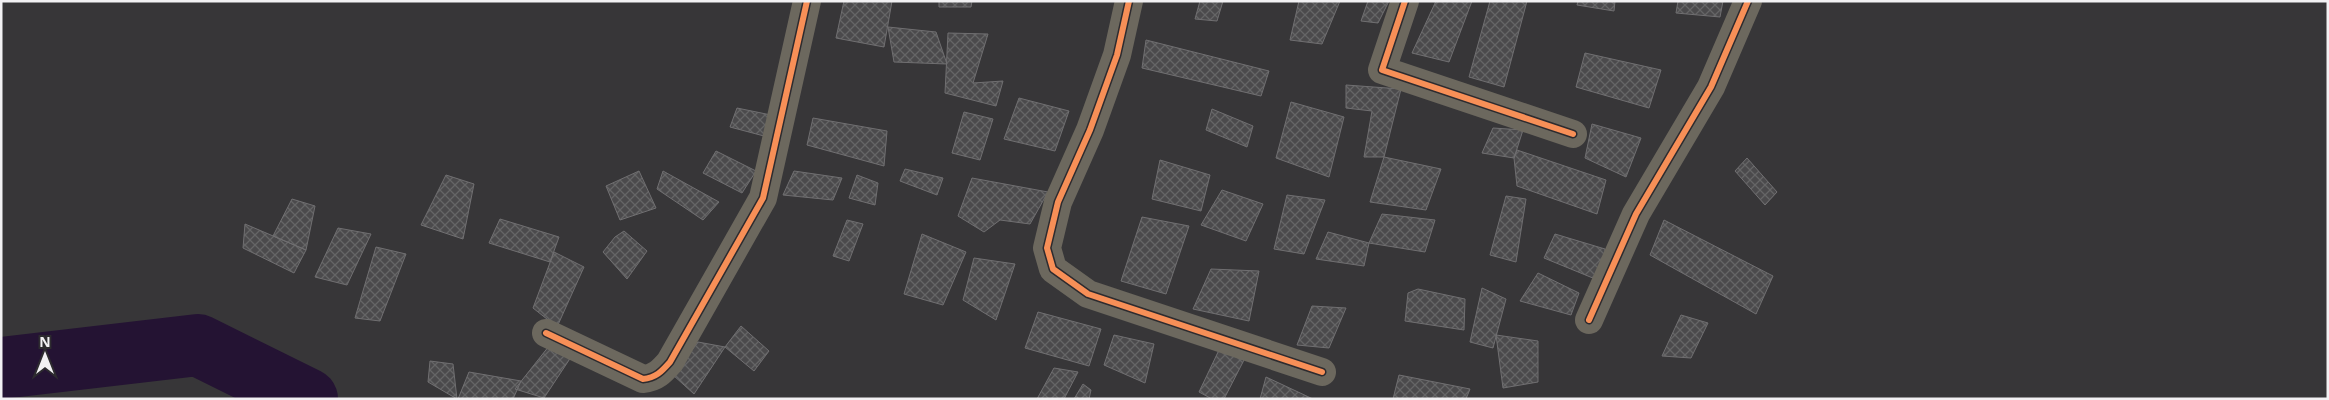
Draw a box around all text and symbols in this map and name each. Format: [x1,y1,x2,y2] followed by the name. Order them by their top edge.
[20,330,70,380] north arrow
[39,332,51,351] text: N

